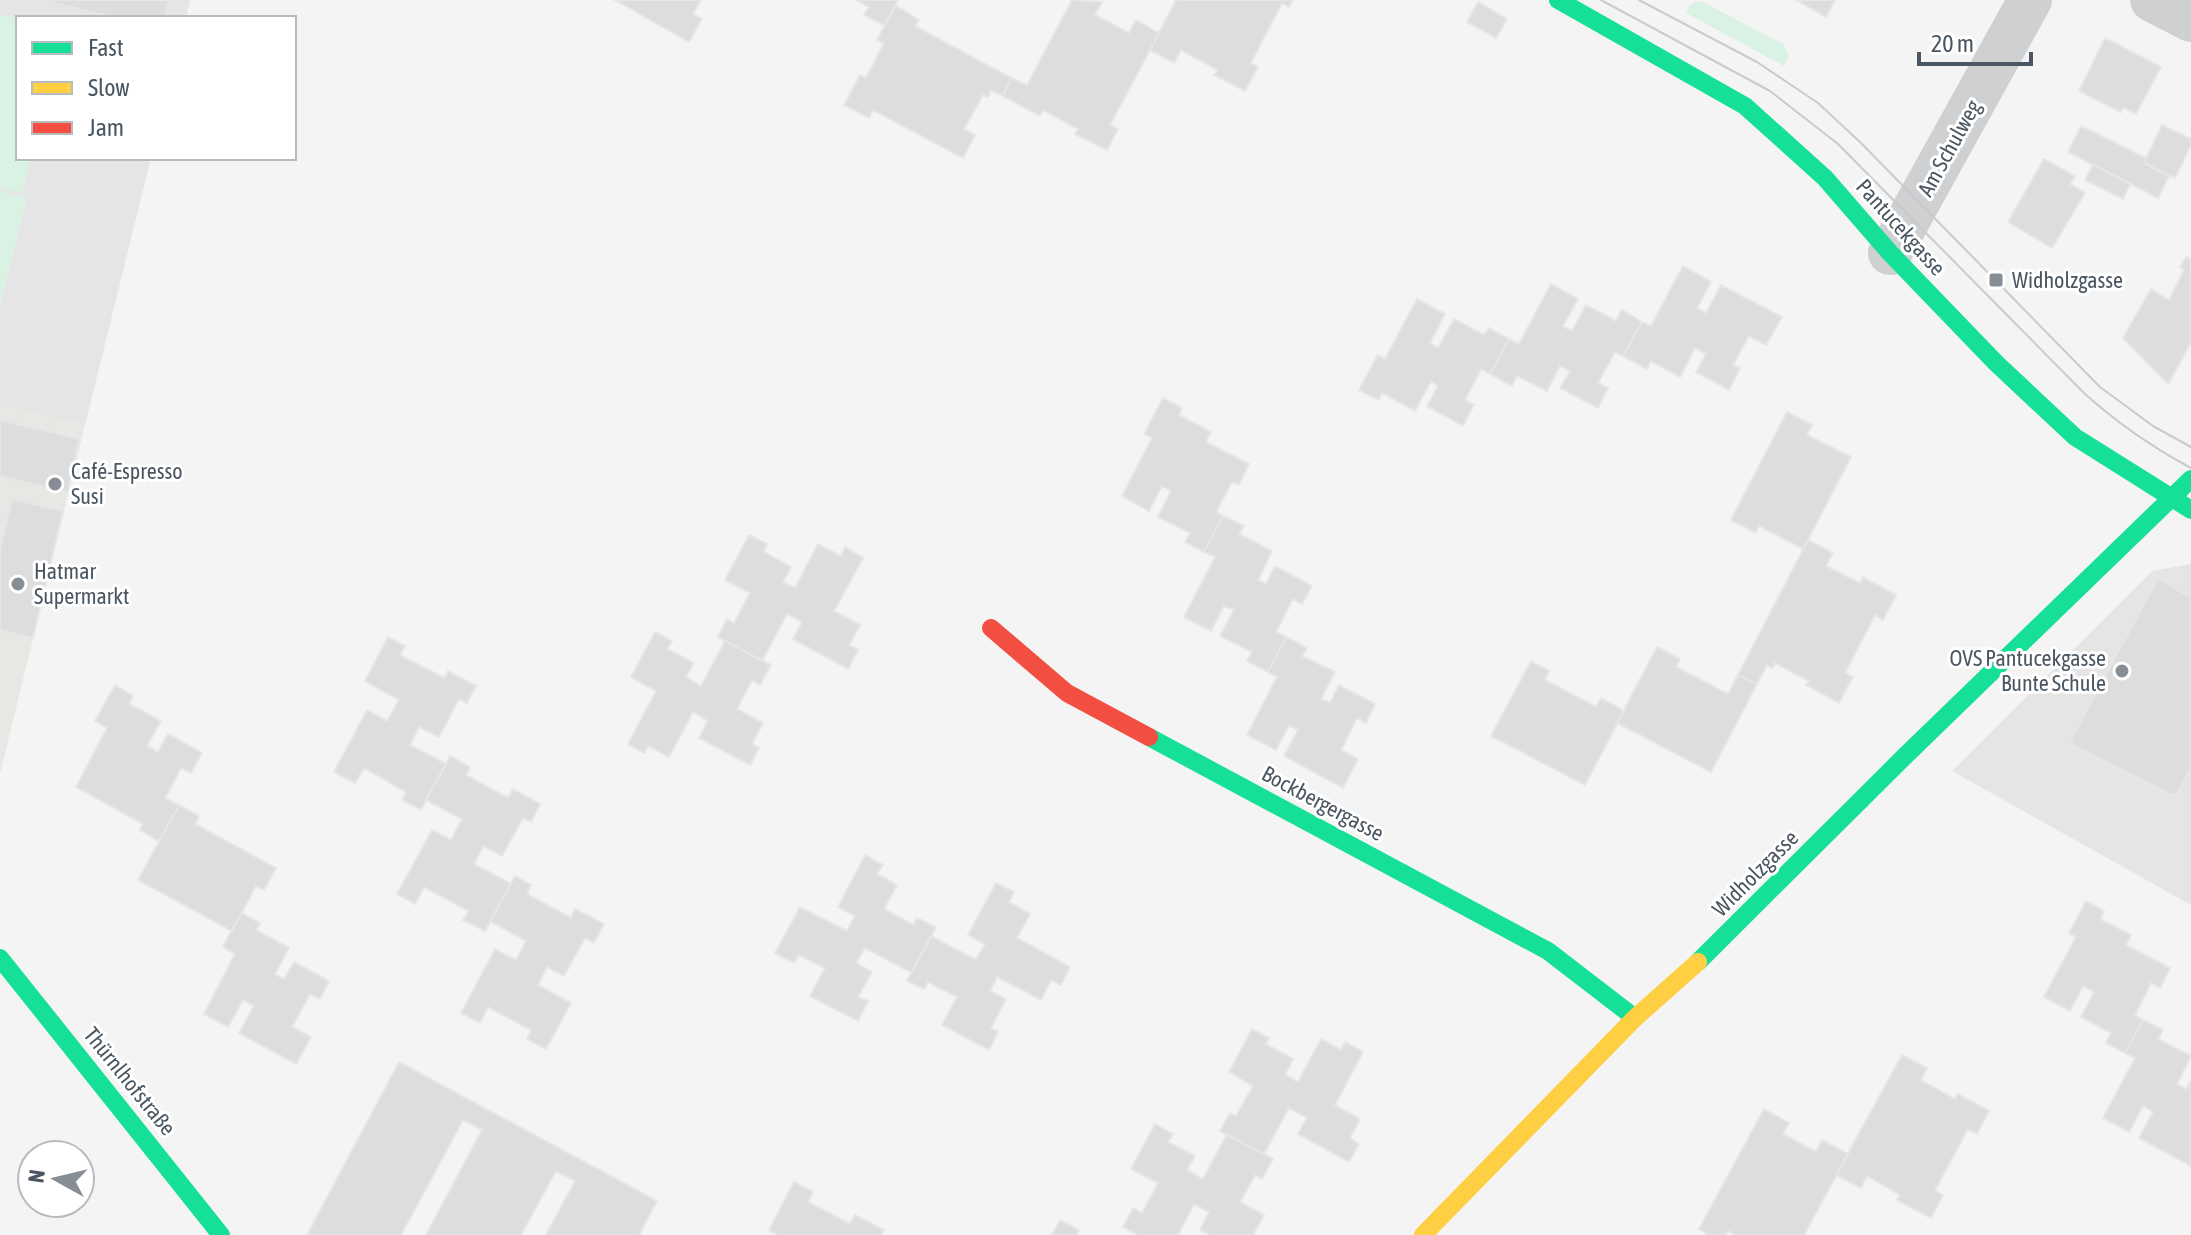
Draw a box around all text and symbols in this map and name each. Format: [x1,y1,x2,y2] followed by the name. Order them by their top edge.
[16,16,296,160] legend
[1919,16,2031,66] scale bar
[1931,30,1974,57] text: 20 m
[88,34,124,61] text: Fast
[88,74,130,101] text: Slow
[1912,95,1986,201] street label: Am Schulweg
[88,114,124,141] text: Jam
[1851,173,1951,281] street label: Pantucekgasse
[2012,267,2123,293] place label: Widholzgasse
[1987,271,2005,289] marker: Widholzgasse
[71,458,183,509] place label: Café-Espresso Susi
[46,475,64,493] marker: Café-Espresso Susi
[34,558,129,609] place label: Hatmar Supermarkt
[9,575,27,593] marker: Hatmar Supermarkt
[1950,645,2106,696] place label: OVS Pantucekgasse Bunte Schule
[2113,662,2131,680] marker: OVS Pantucekgasse Bunte Schule
[1258,760,1388,846] street label: Bockbergergasse
[1707,825,1803,921] street label: Widholzgasse
[79,1022,181,1140] street label: Thürnlhofstraße
[16,1139,96,1219] north arrow
[22,1168,50,1184] text: N

